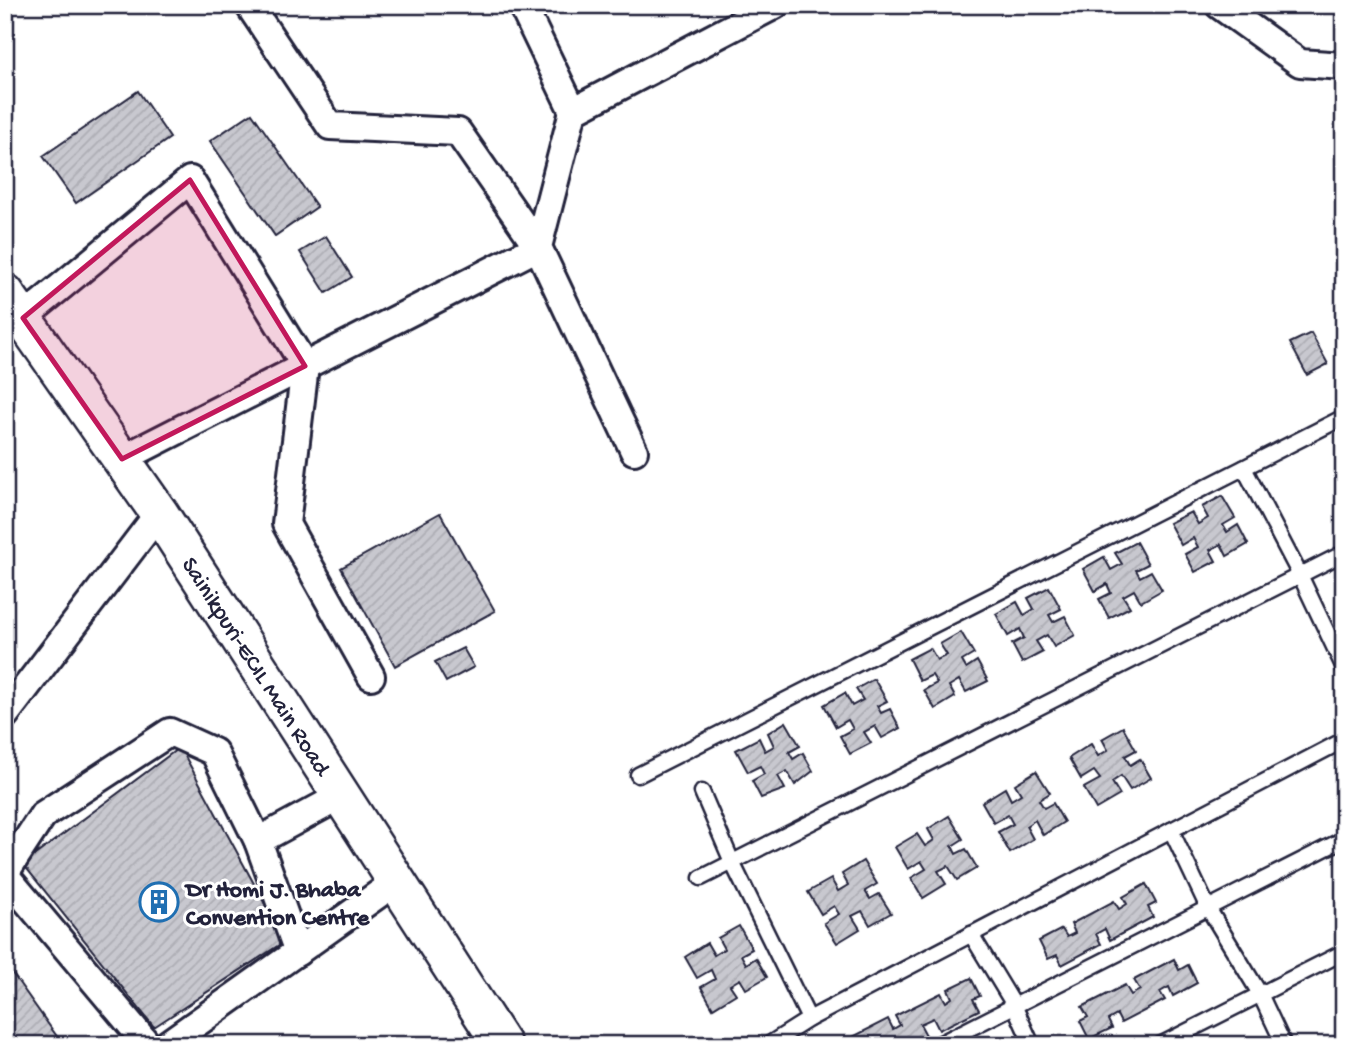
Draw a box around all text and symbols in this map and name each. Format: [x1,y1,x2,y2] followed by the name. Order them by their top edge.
[173,553,337,784] street label: Sainikpuri-ECIL Main Road
[184,877,371,934] place label: Dr Homi J. Bhaba Convention Centre
[138,881,180,923] building icon: Dr Homi J. Bhaba Convention Centre

